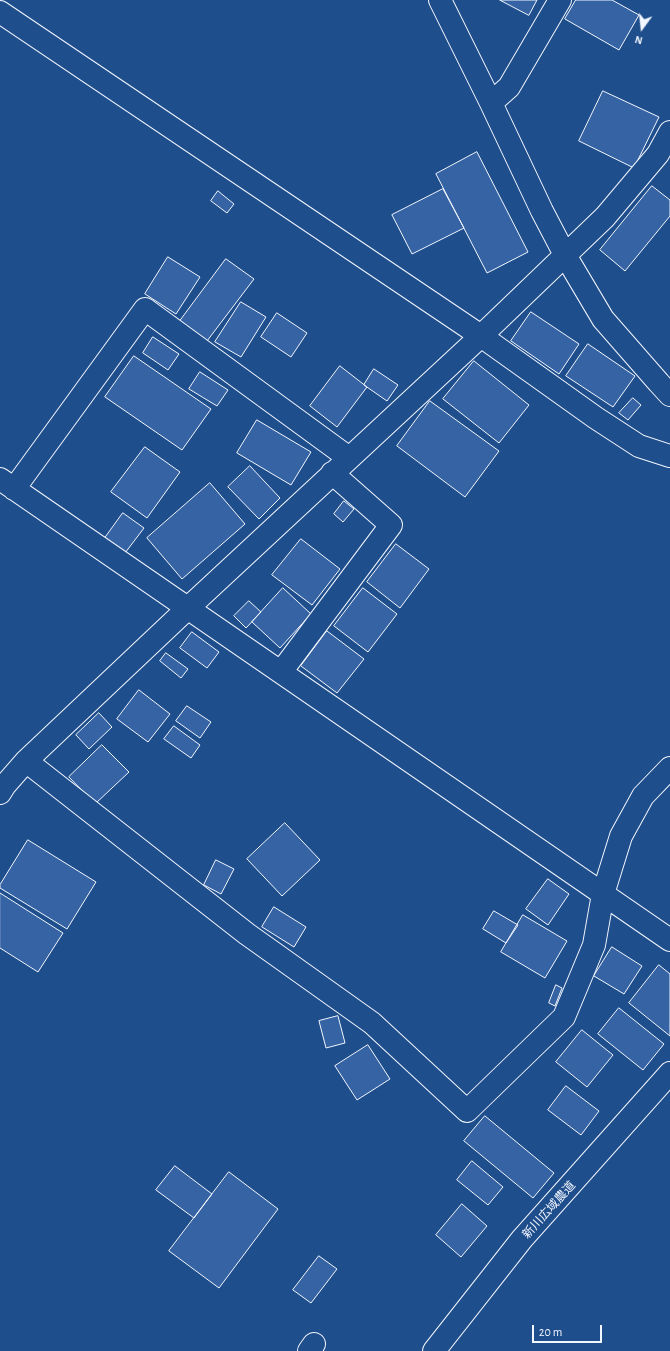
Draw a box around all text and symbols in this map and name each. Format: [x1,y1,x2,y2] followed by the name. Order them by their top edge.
[622,8,662,48] north arrow
[634,34,644,46] text: N
[520,1178,578,1242] street label: 新川広域農道
[534,1317,604,1343] scale bar
[539,1326,562,1338] text: 20 m

